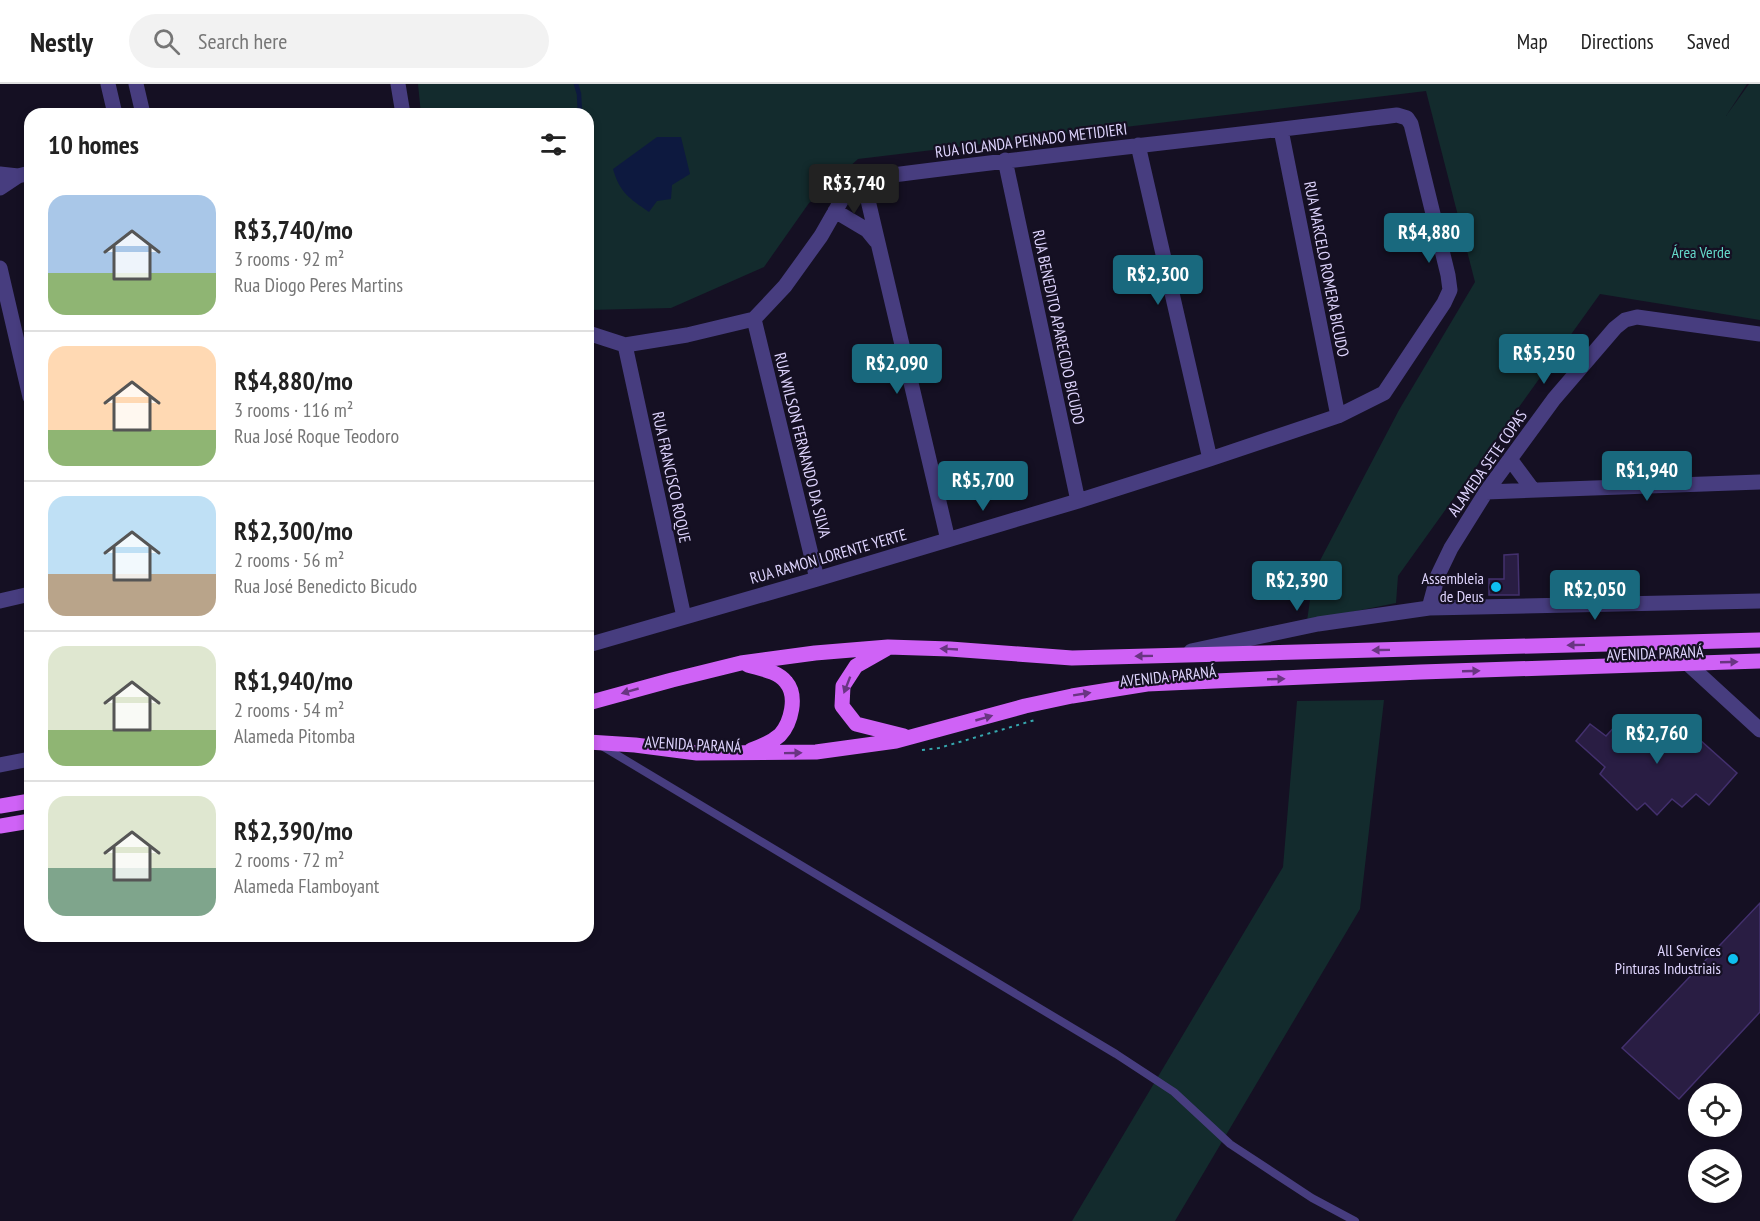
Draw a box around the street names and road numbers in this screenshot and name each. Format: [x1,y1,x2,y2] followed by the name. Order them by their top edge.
[934,118,1128,162] street label: RUA IOLANDA PEINADO METIDIERI
[1300,179,1354,359] street label: RUA MARCELO ROMERA BICUDO
[1029,228,1089,426] street label: RUA BENEDITO APARECIDO BICUDO
[770,350,836,540] street label: RUA WILSON FERNANDO DA SILVA
[1443,406,1531,520] street label: ALAMEDA SETE COPAS
[648,410,696,545] street label: RUA FRANCISCO ROQUE
[747,524,909,588] street label: RUA RAMON LORENTE YERTE
[1606,641,1704,665] street label: AVENIDA PARANÁ
[1119,661,1218,691] street label: AVENIDA PARANÁ
[644,731,742,757] street label: AVENIDA PARANÁ

